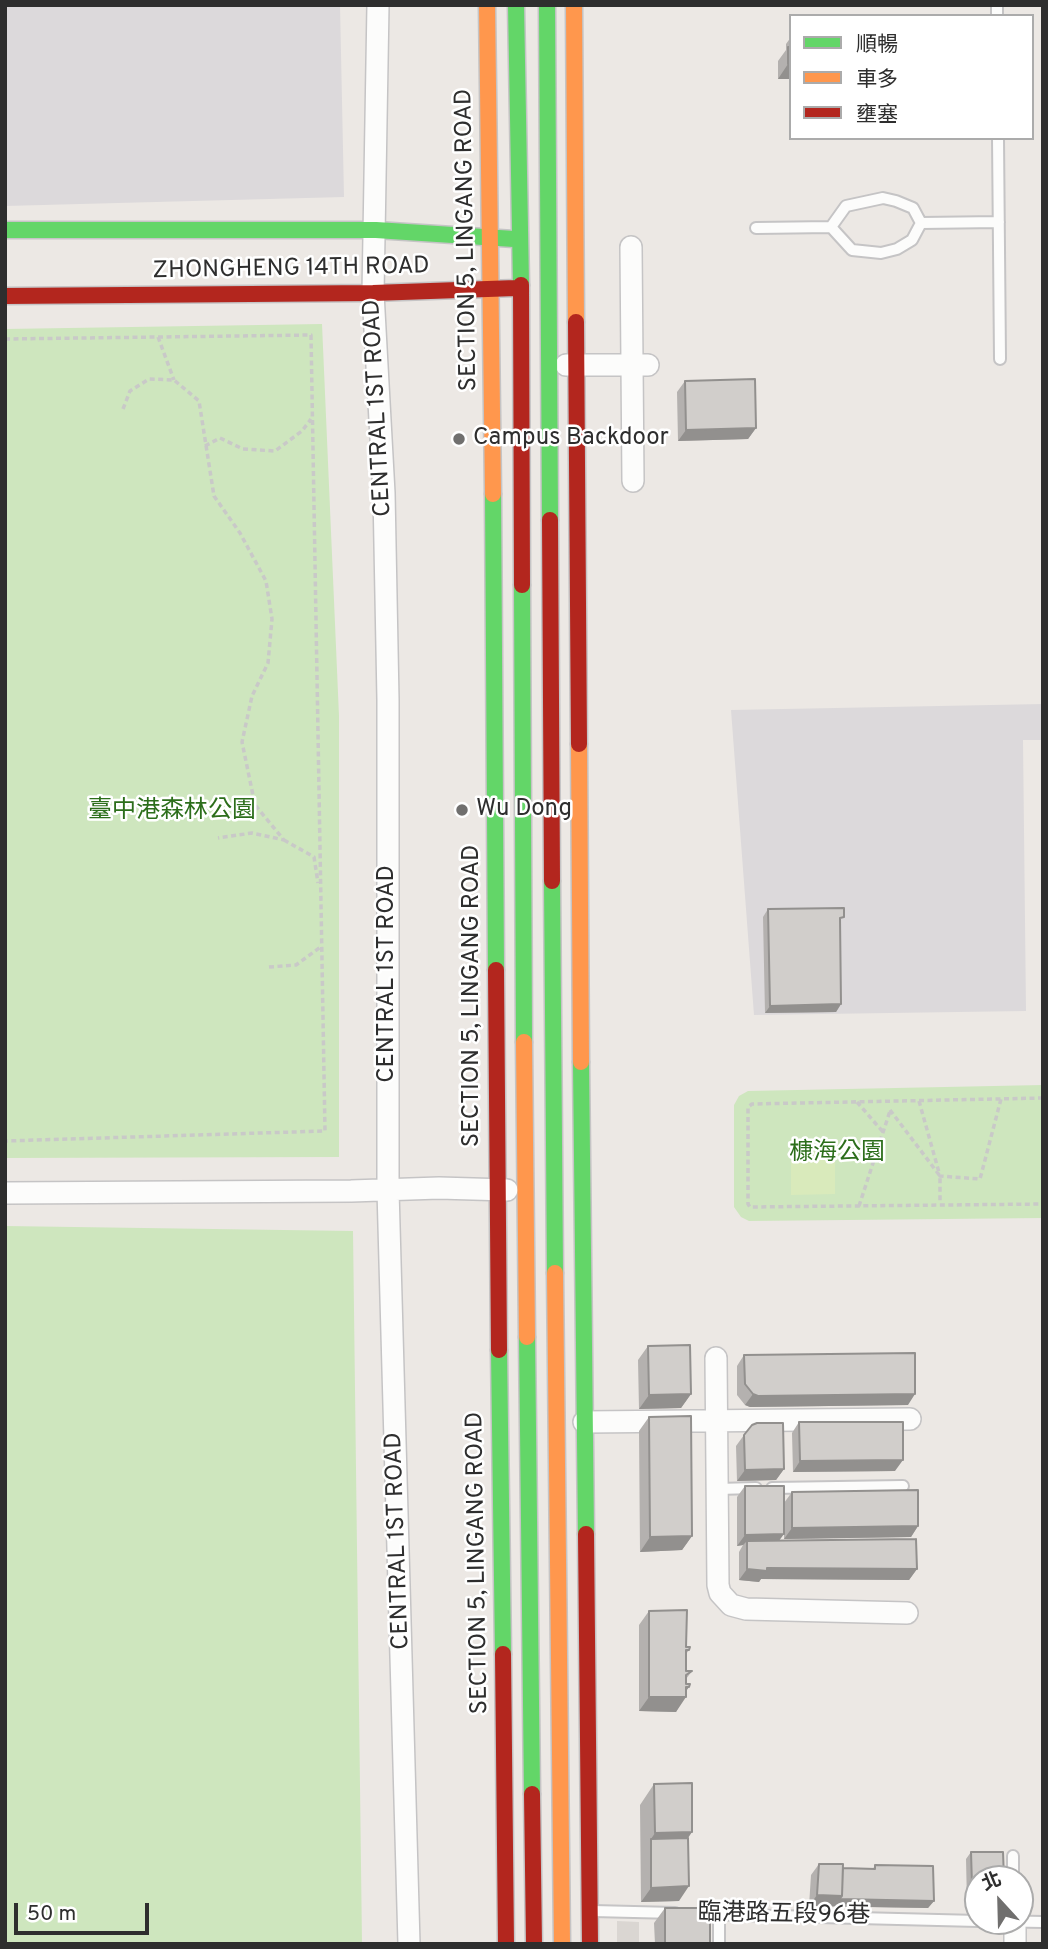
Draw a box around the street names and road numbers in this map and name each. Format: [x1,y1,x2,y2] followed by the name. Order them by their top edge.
[451,88,485,392] street label: SECTION 5, LINGANG ROAD
[152,253,430,287] street label: ZHONGHENG 14TH ROAD
[359,299,399,517] street label: CENTRAL 1ST ROAD
[459,845,487,1147] street label: SECTION 5, LINGANG ROAD
[374,865,402,1083] street label: CENTRAL 1ST ROAD
[462,1411,496,1715] street label: SECTION 5, LINGANG ROAD
[381,1432,417,1650] street label: CENTRAL 1ST ROAD
[697,1900,871,1932] street label: 臨港路五段96巷

